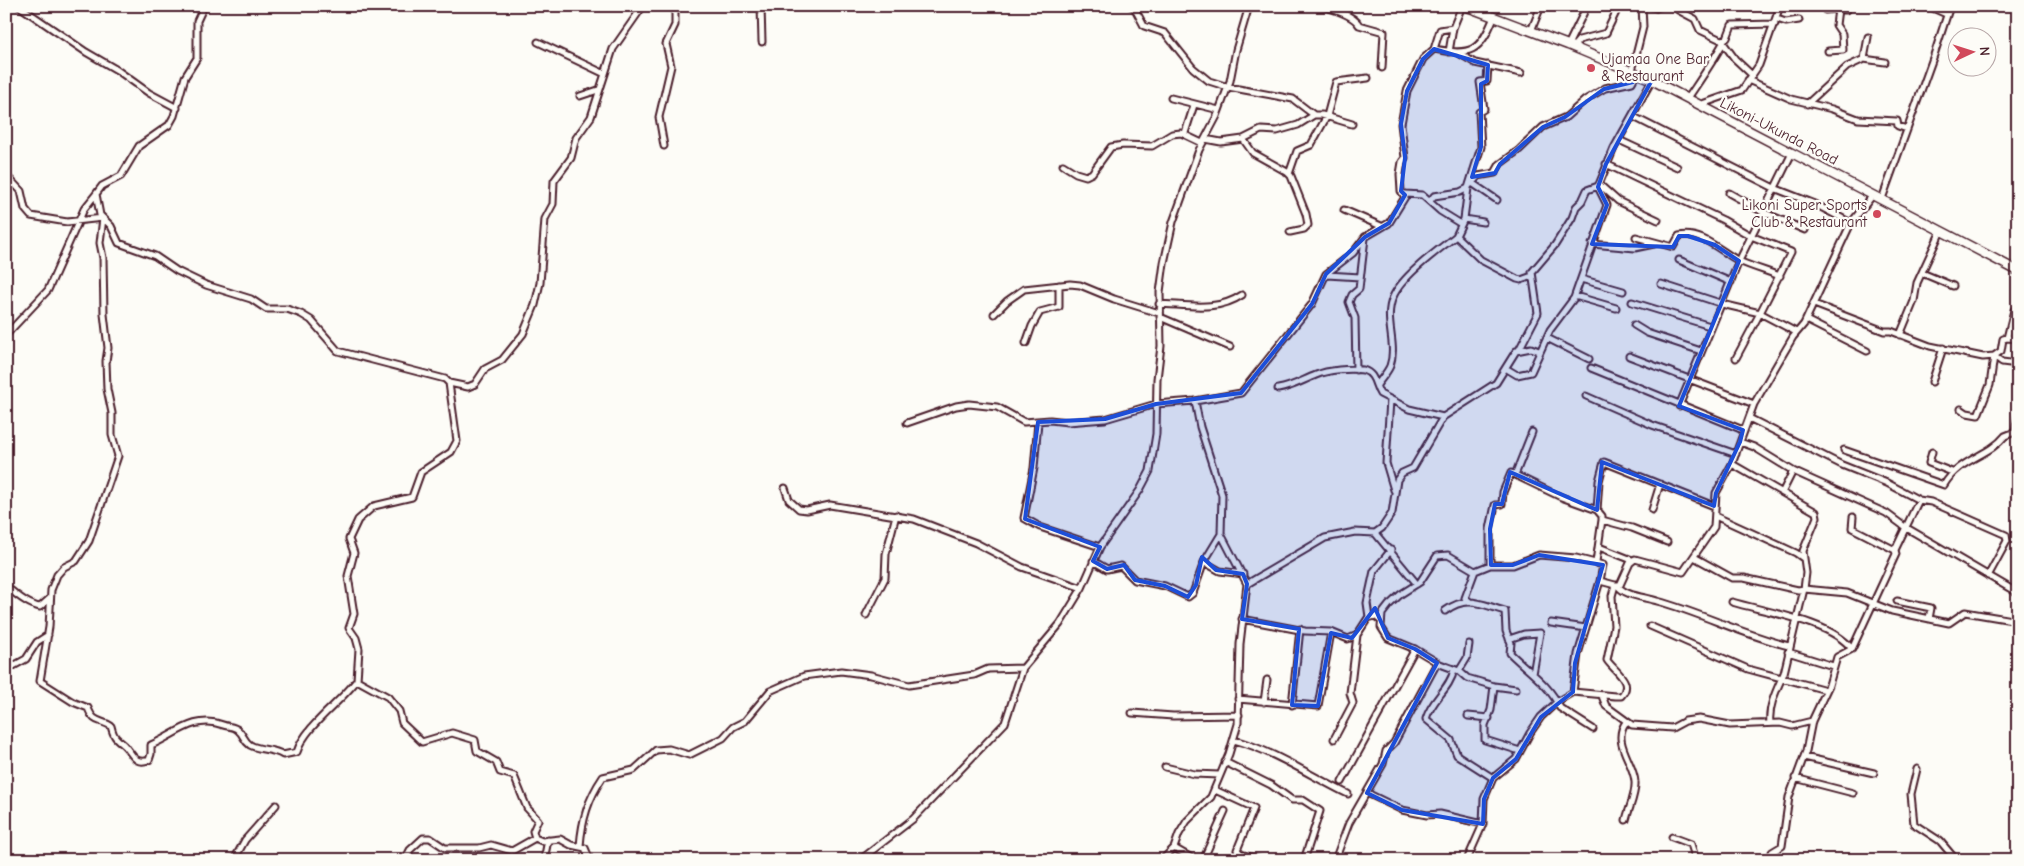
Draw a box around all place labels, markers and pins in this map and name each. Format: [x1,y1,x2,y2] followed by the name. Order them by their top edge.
[1601,50,1709,85] place label: Ujamaa One Bar & Restaurant
[1585,62,1597,74] marker: Ujamaa One Bar & Restaurant
[1741,196,1868,231] place label: Likoni Super Sports Club & Restaurant
[1871,208,1883,220] marker: Likoni Super Sports Club & Restaurant

